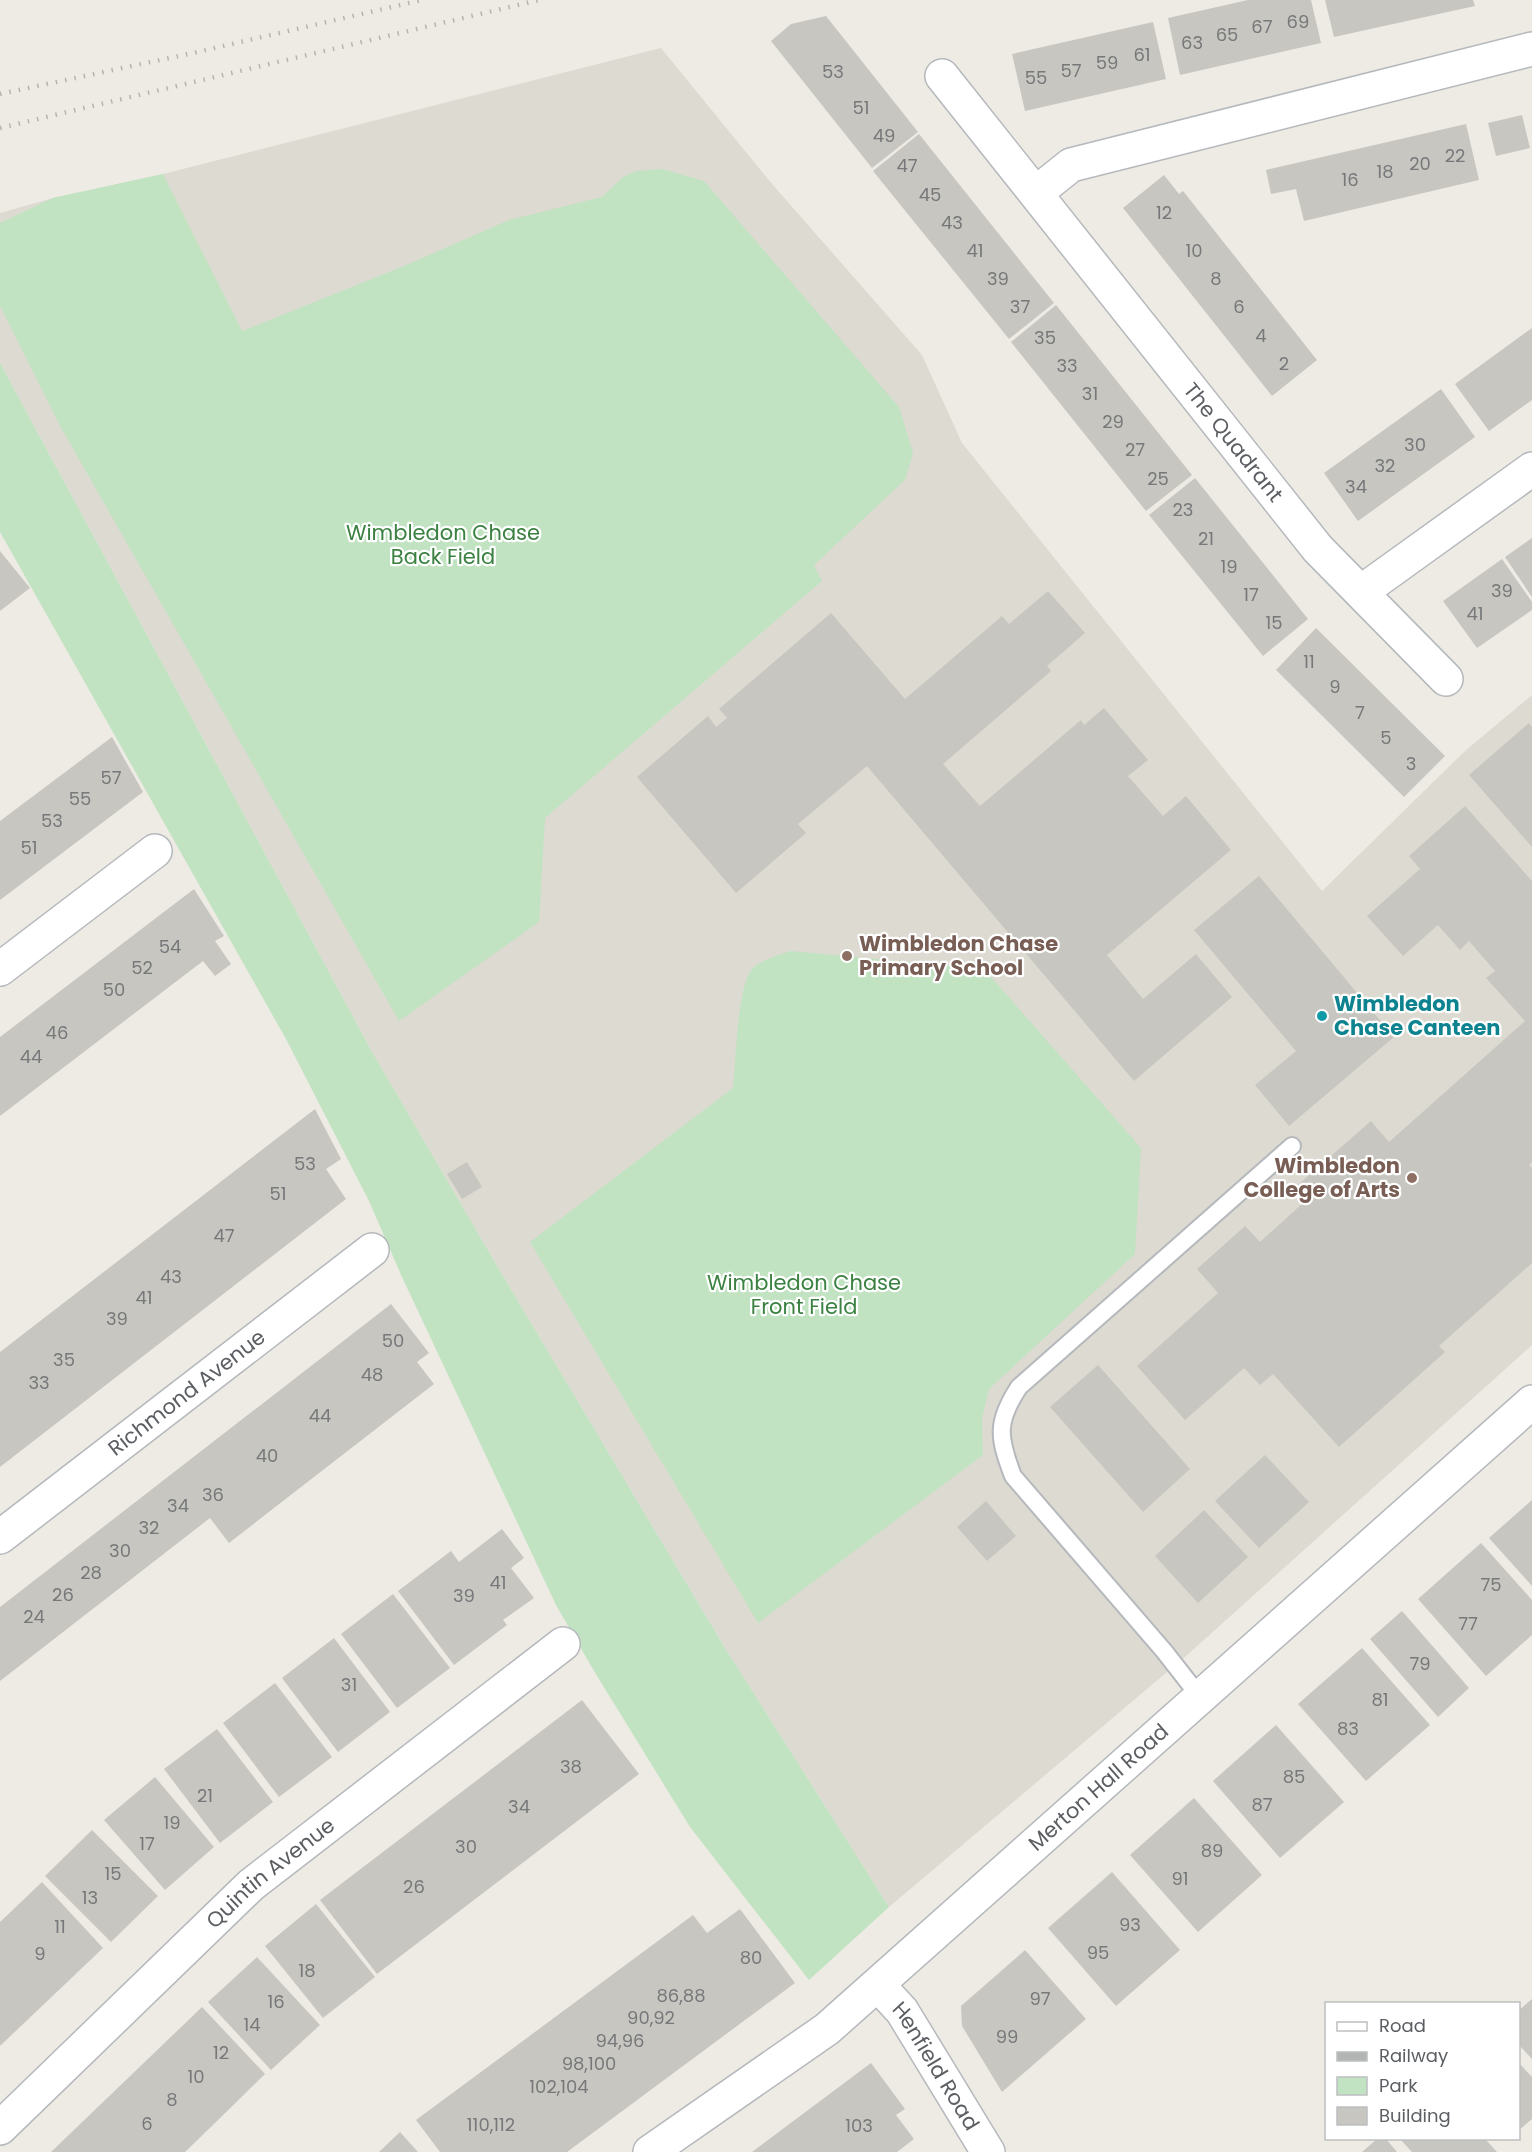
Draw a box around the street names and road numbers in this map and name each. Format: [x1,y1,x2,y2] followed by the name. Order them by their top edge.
[1177,376,1290,508] street label: The Quadrant
[102,1323,271,1462] street label: Richmond Avenue
[1022,1717,1175,1857] street label: Merton Hall Road
[200,1811,341,1935] street label: Quintin Avenue
[886,1995,986,2136] street label: Henfield Road

